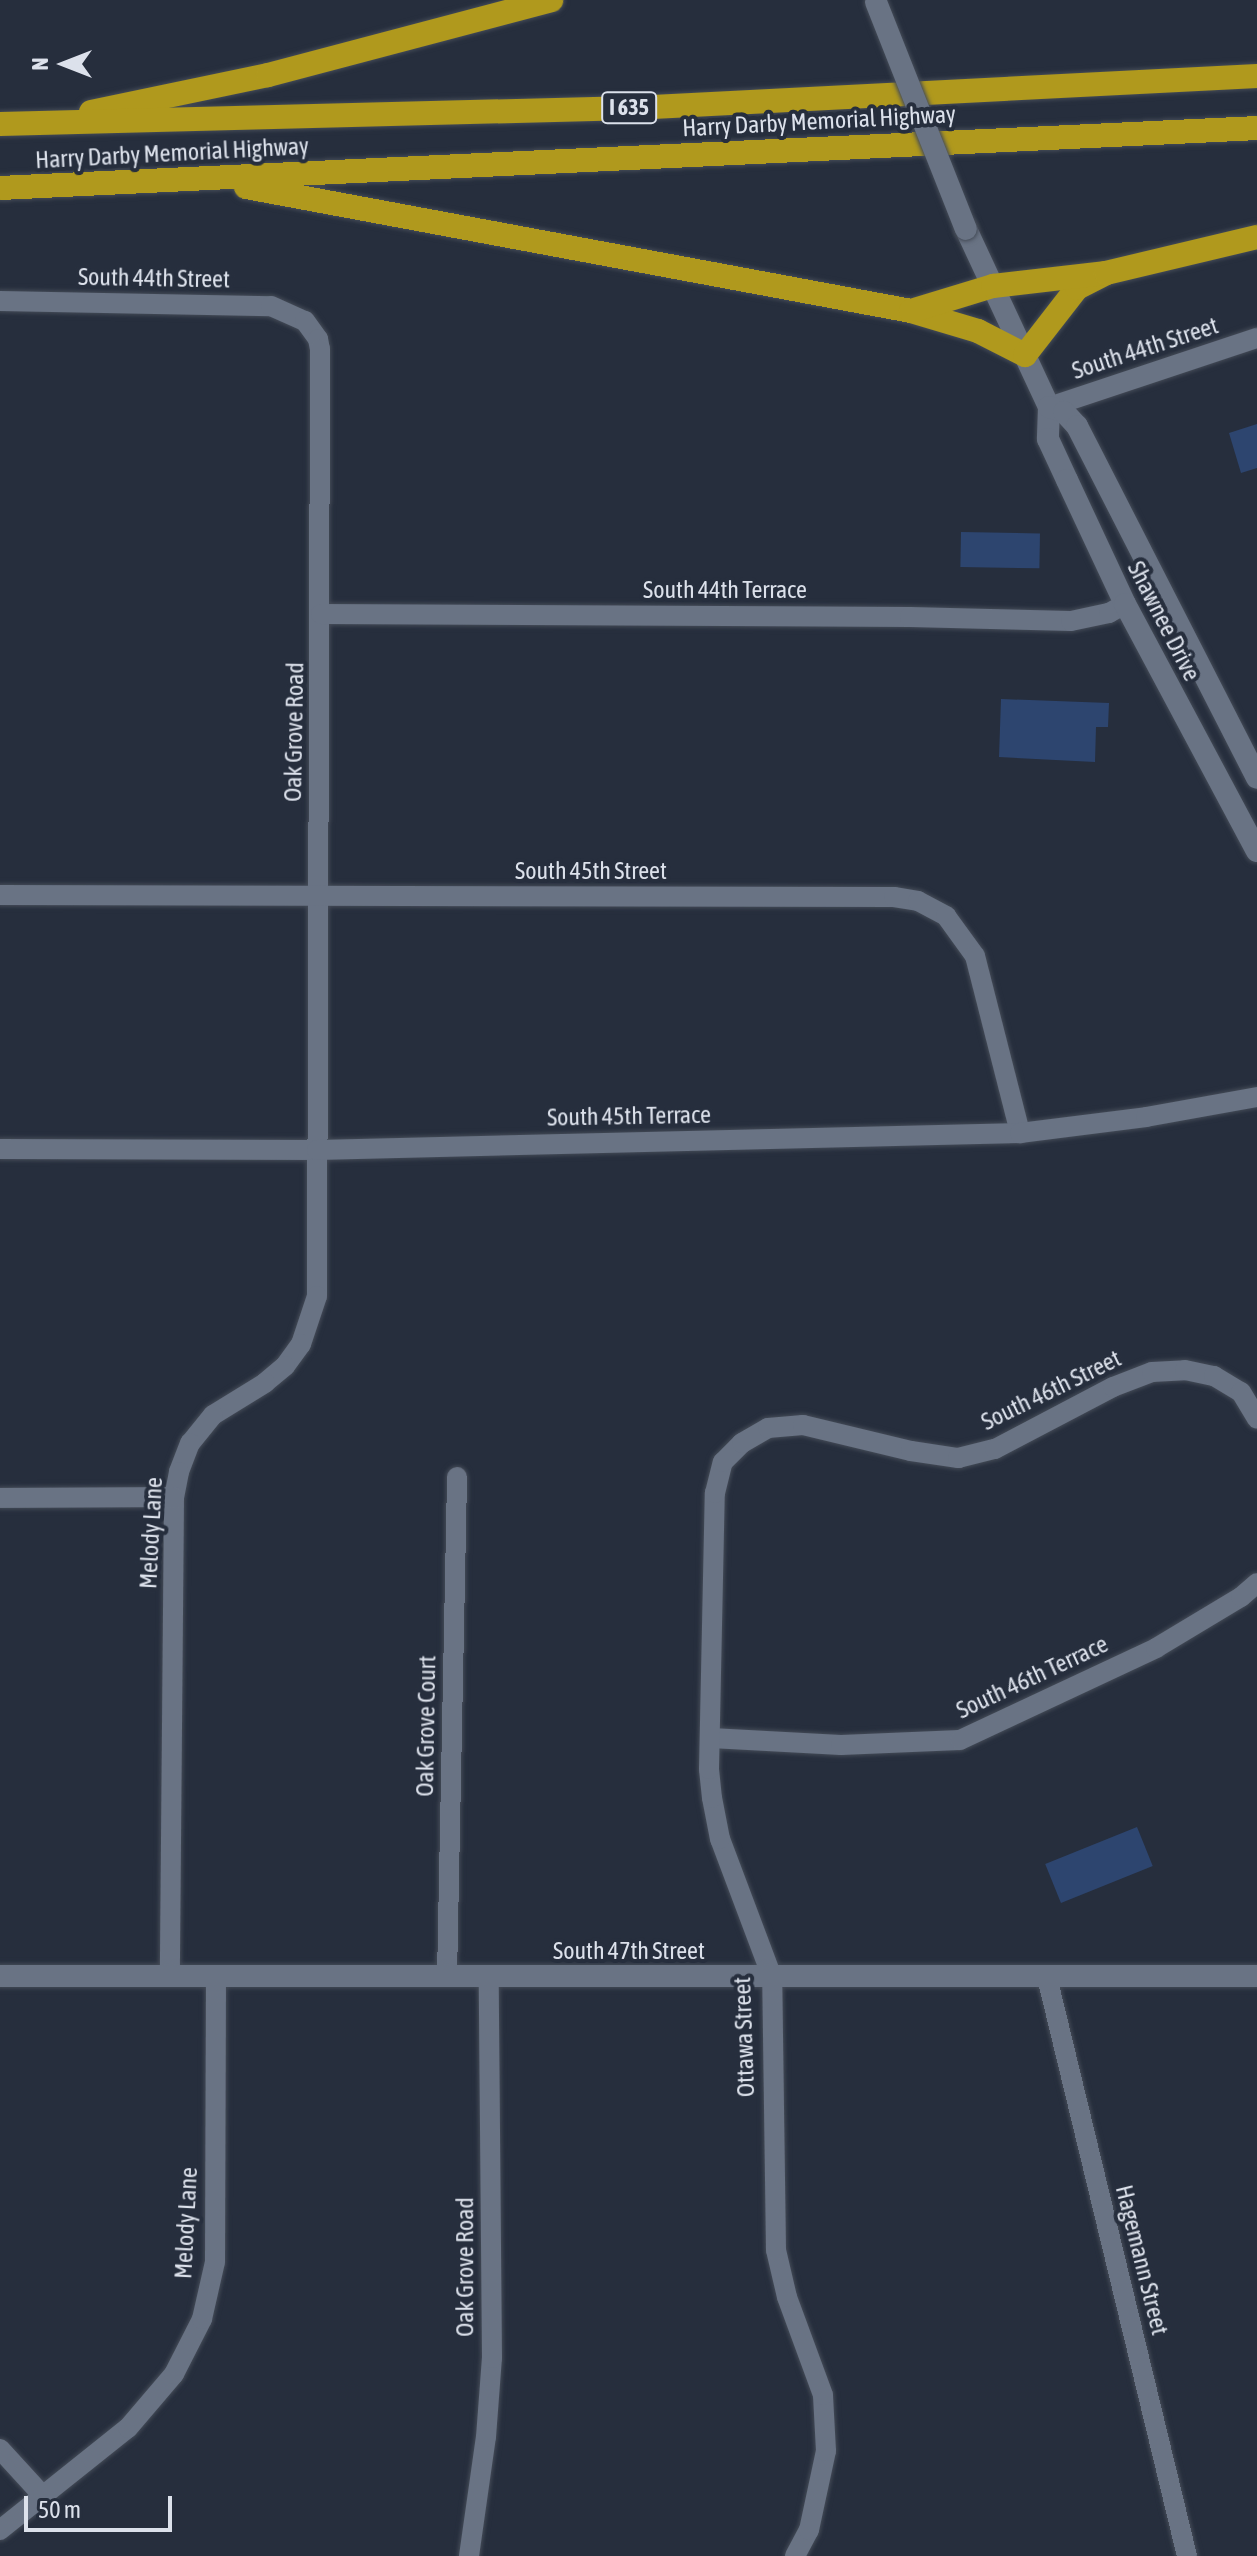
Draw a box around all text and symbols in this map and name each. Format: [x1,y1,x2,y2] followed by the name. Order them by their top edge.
[24,24,104,104] north arrow
[27,58,53,71] text: N
[601,90,657,126] road number: I 635
[681,99,957,143] street label: Harry Darby Memorial Highway
[34,131,310,175] street label: Harry Darby Memorial Highway
[78,262,230,294] street label: South 44th Street
[1068,311,1222,385] street label: South 44th Street
[1122,556,1206,686] street label: Shawnee Drive
[643,576,807,604] street label: South 44th Terrace
[278,662,310,802] street label: Oak Grove Road
[515,857,667,885] street label: South 45th Street
[547,1100,711,1132] street label: South 45th Terrace
[976,1344,1126,1436] street label: South 46th Street
[134,1476,168,1590] street label: Melody Lane
[952,1629,1112,1725] street label: South 46th Terrace
[410,1655,442,1797] street label: Oak Grove Court
[553,1937,705,1965] street label: South 47th Street
[728,1976,760,2098] street label: Ottawa Street
[169,2166,203,2280] street label: Melody Lane
[1109,2182,1175,2338] street label: Hagemann Street
[451,2197,479,2337] street label: Oak Grove Road
[28,2480,176,2530] scale bar
[38,2496,81,2523] text: 50 m

